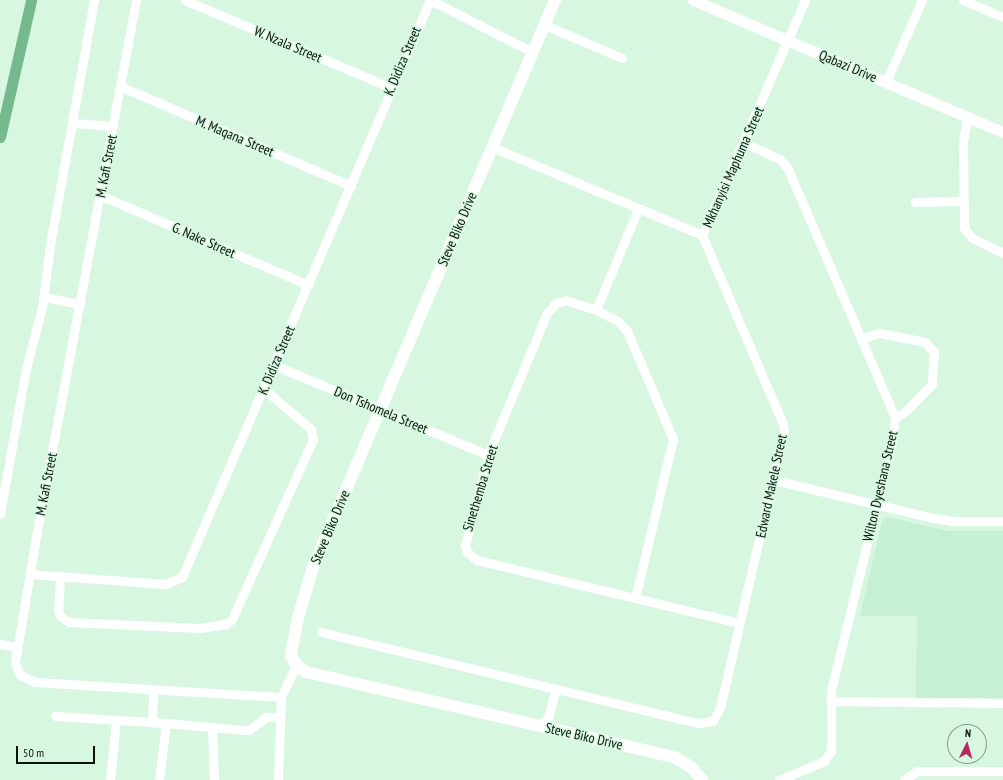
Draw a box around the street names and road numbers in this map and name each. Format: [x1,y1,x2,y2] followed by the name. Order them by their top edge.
[251,22,325,66] street label: W. Nzala Street
[380,23,424,99] street label: K. Didiza Street
[816,46,880,86] street label: Qabazi Drive
[699,104,767,230] street label: Mkhanyisi Maphuma Street
[193,112,277,160] street label: M. Maqana Street
[92,133,120,199] street label: M. Kafi Street
[434,189,480,269] street label: Steve Biko Drive
[169,218,239,262] street label: G. Nake Street
[254,322,298,398] street label: K. Didiza Street
[332,383,430,437] street label: Don Tshomela Street
[859,429,901,543] street label: Wilton Dyeshana Street
[752,433,790,539] street label: Edward Makele Street
[459,443,501,533] street label: Sinethemba Street
[32,451,60,517] street label: M. Kafi Street
[307,487,353,567] street label: Steve Biko Drive
[544,719,624,753] street label: Steve Biko Drive

